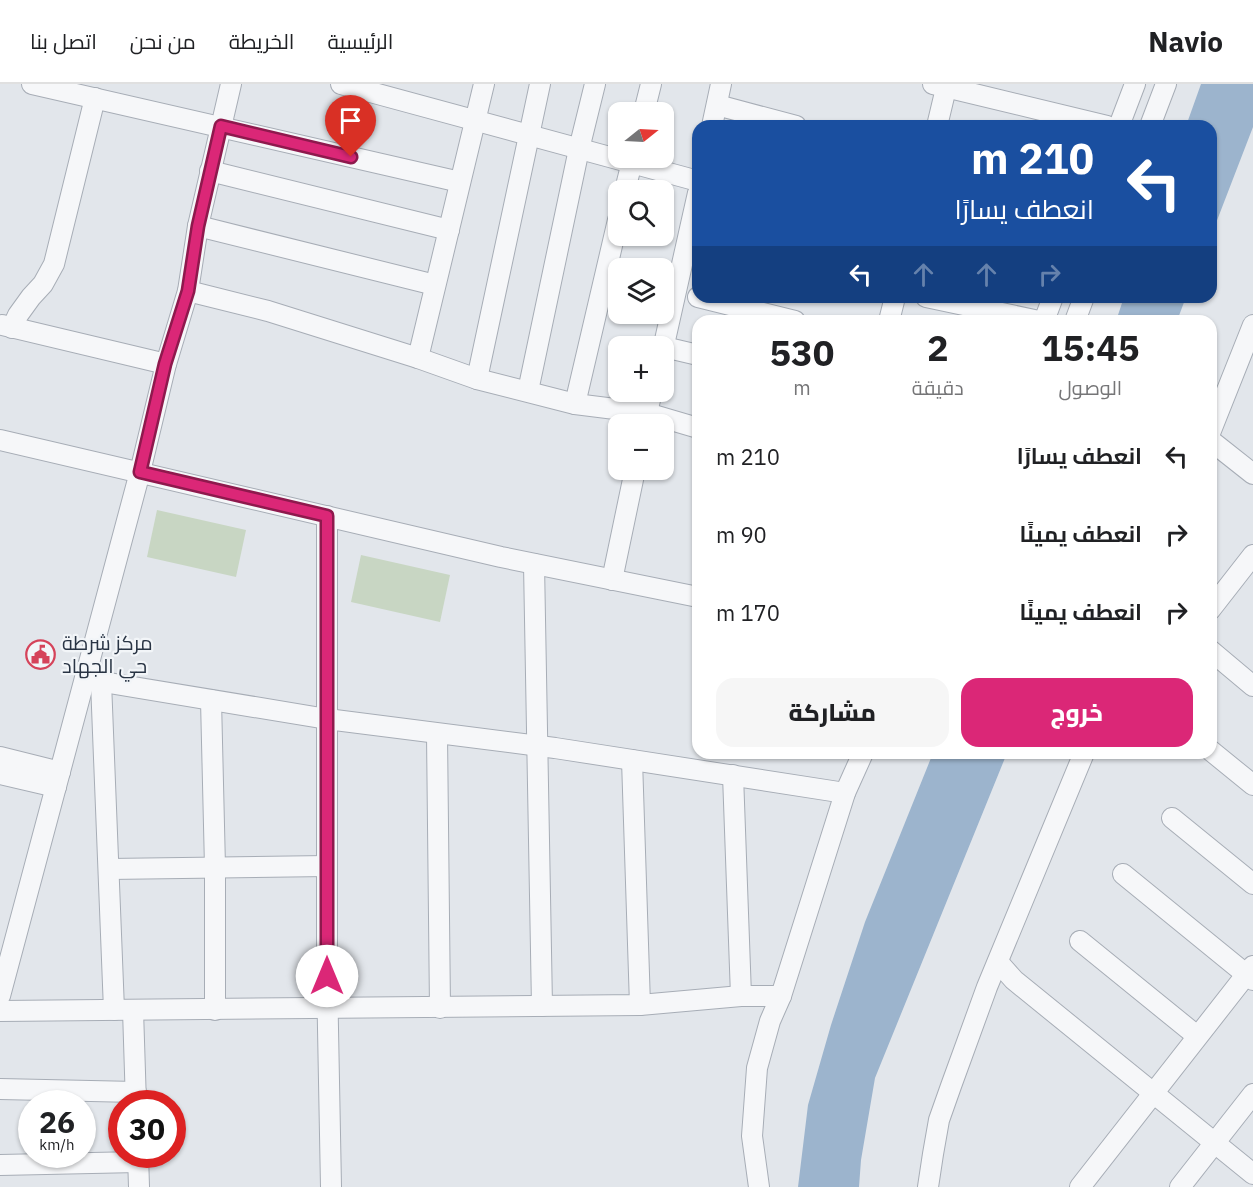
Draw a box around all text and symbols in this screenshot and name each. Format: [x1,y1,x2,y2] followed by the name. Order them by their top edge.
[1148,23,1223,60] text: Navio
[30,27,97,55] text: اتصل بنا
[130,27,196,55] text: من نحن
[229,27,294,55] text: الخريطة
[327,27,393,55] text: الرئيسية
[325,95,376,157] pin
[608,102,674,168] north arrow
[608,102,674,480] map controls
[334,104,367,137] icon: arrive
[971,131,1094,186] text: 210 m
[1115,144,1193,222] icon: left
[608,180,674,246] button: search
[955,191,1094,226] text: انعطف يسارًا
[608,258,674,324] button: layers
[844,258,877,291] icon: left
[907,258,940,291] icon: ahead
[970,258,1003,291] icon: ahead
[1033,258,1066,291] icon: right
[927,324,949,371] text: 2
[1041,324,1140,371] text: 15:45
[769,329,834,376] text: 530
[608,336,674,402] button: +
[793,374,811,401] text: m
[912,374,964,401] text: دقيقة
[1059,374,1122,401] text: الوصول
[608,414,674,480] button: −
[1160,440,1193,473] icon: left
[1017,441,1142,470] text: انعطف يسارًا
[716,442,780,471] text: 210 m
[1160,518,1193,551] icon: right
[1020,519,1142,548] text: انعطف يمينًا
[716,520,767,549] text: 90 m
[1160,596,1193,629] icon: right
[1020,597,1142,626] text: انعطف يمينًا
[716,598,780,627] text: 170 m
[62,629,153,682] place label: مركز شرطة حي الجهاد
[25,638,57,670] public building icon: مركز شرطة حي الجهاد
[716,678,949,747] button: مشاركة
[961,678,1193,747] button: خروج
[295,944,359,1008] position arrow
[108,1090,186,1168] speed limit sign: 30
[39,1102,75,1141] text: 26
[39,1135,75,1154] text: km/h

